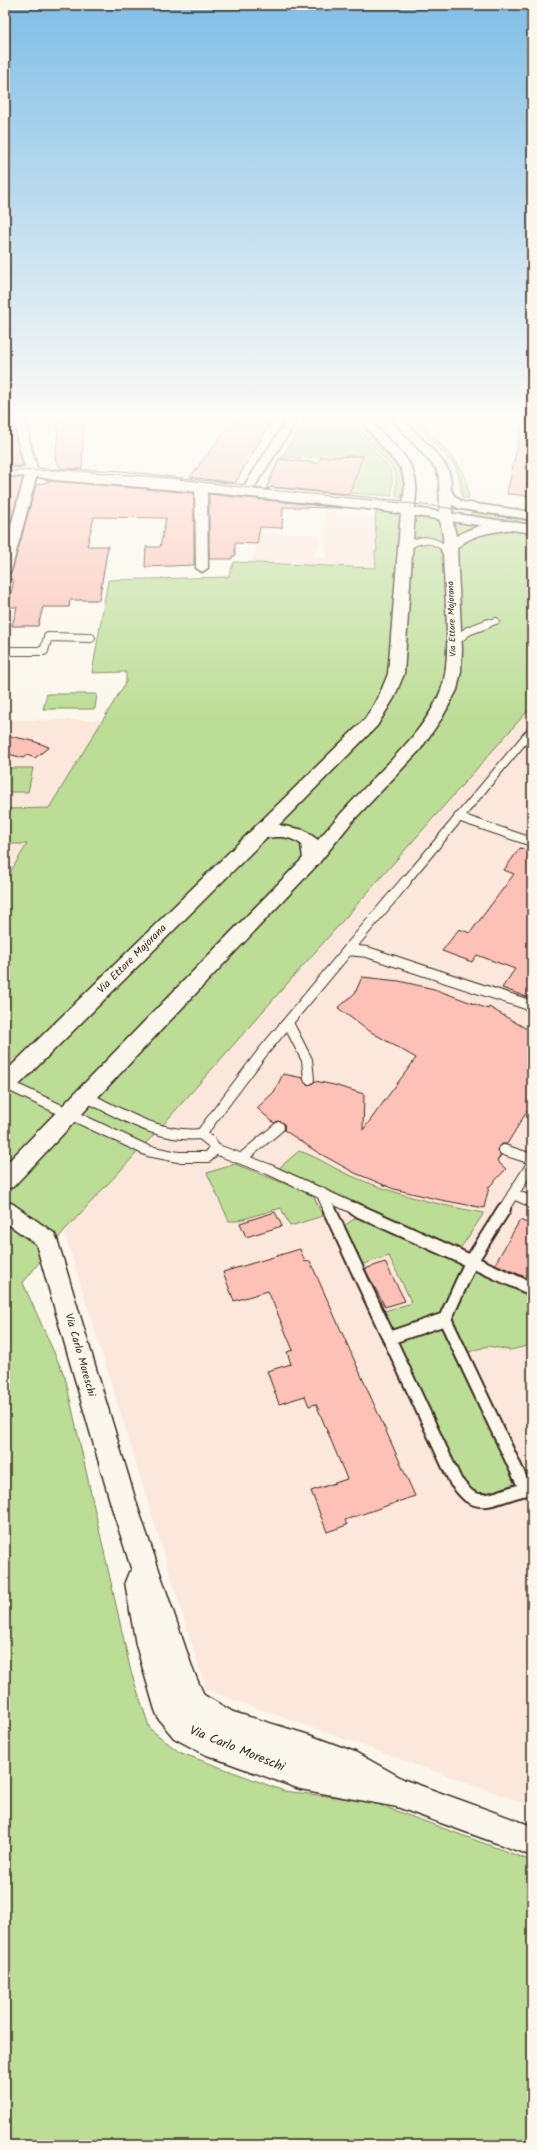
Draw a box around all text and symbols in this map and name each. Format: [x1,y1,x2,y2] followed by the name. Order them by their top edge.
[443,581,461,657] street label: Via Ettore Majorana
[93,920,171,998] street label: Via Ettore Majorana
[60,1311,101,1399] street label: Via Carlo Moreschi
[186,1720,289,1778] street label: Via Carlo Moreschi

